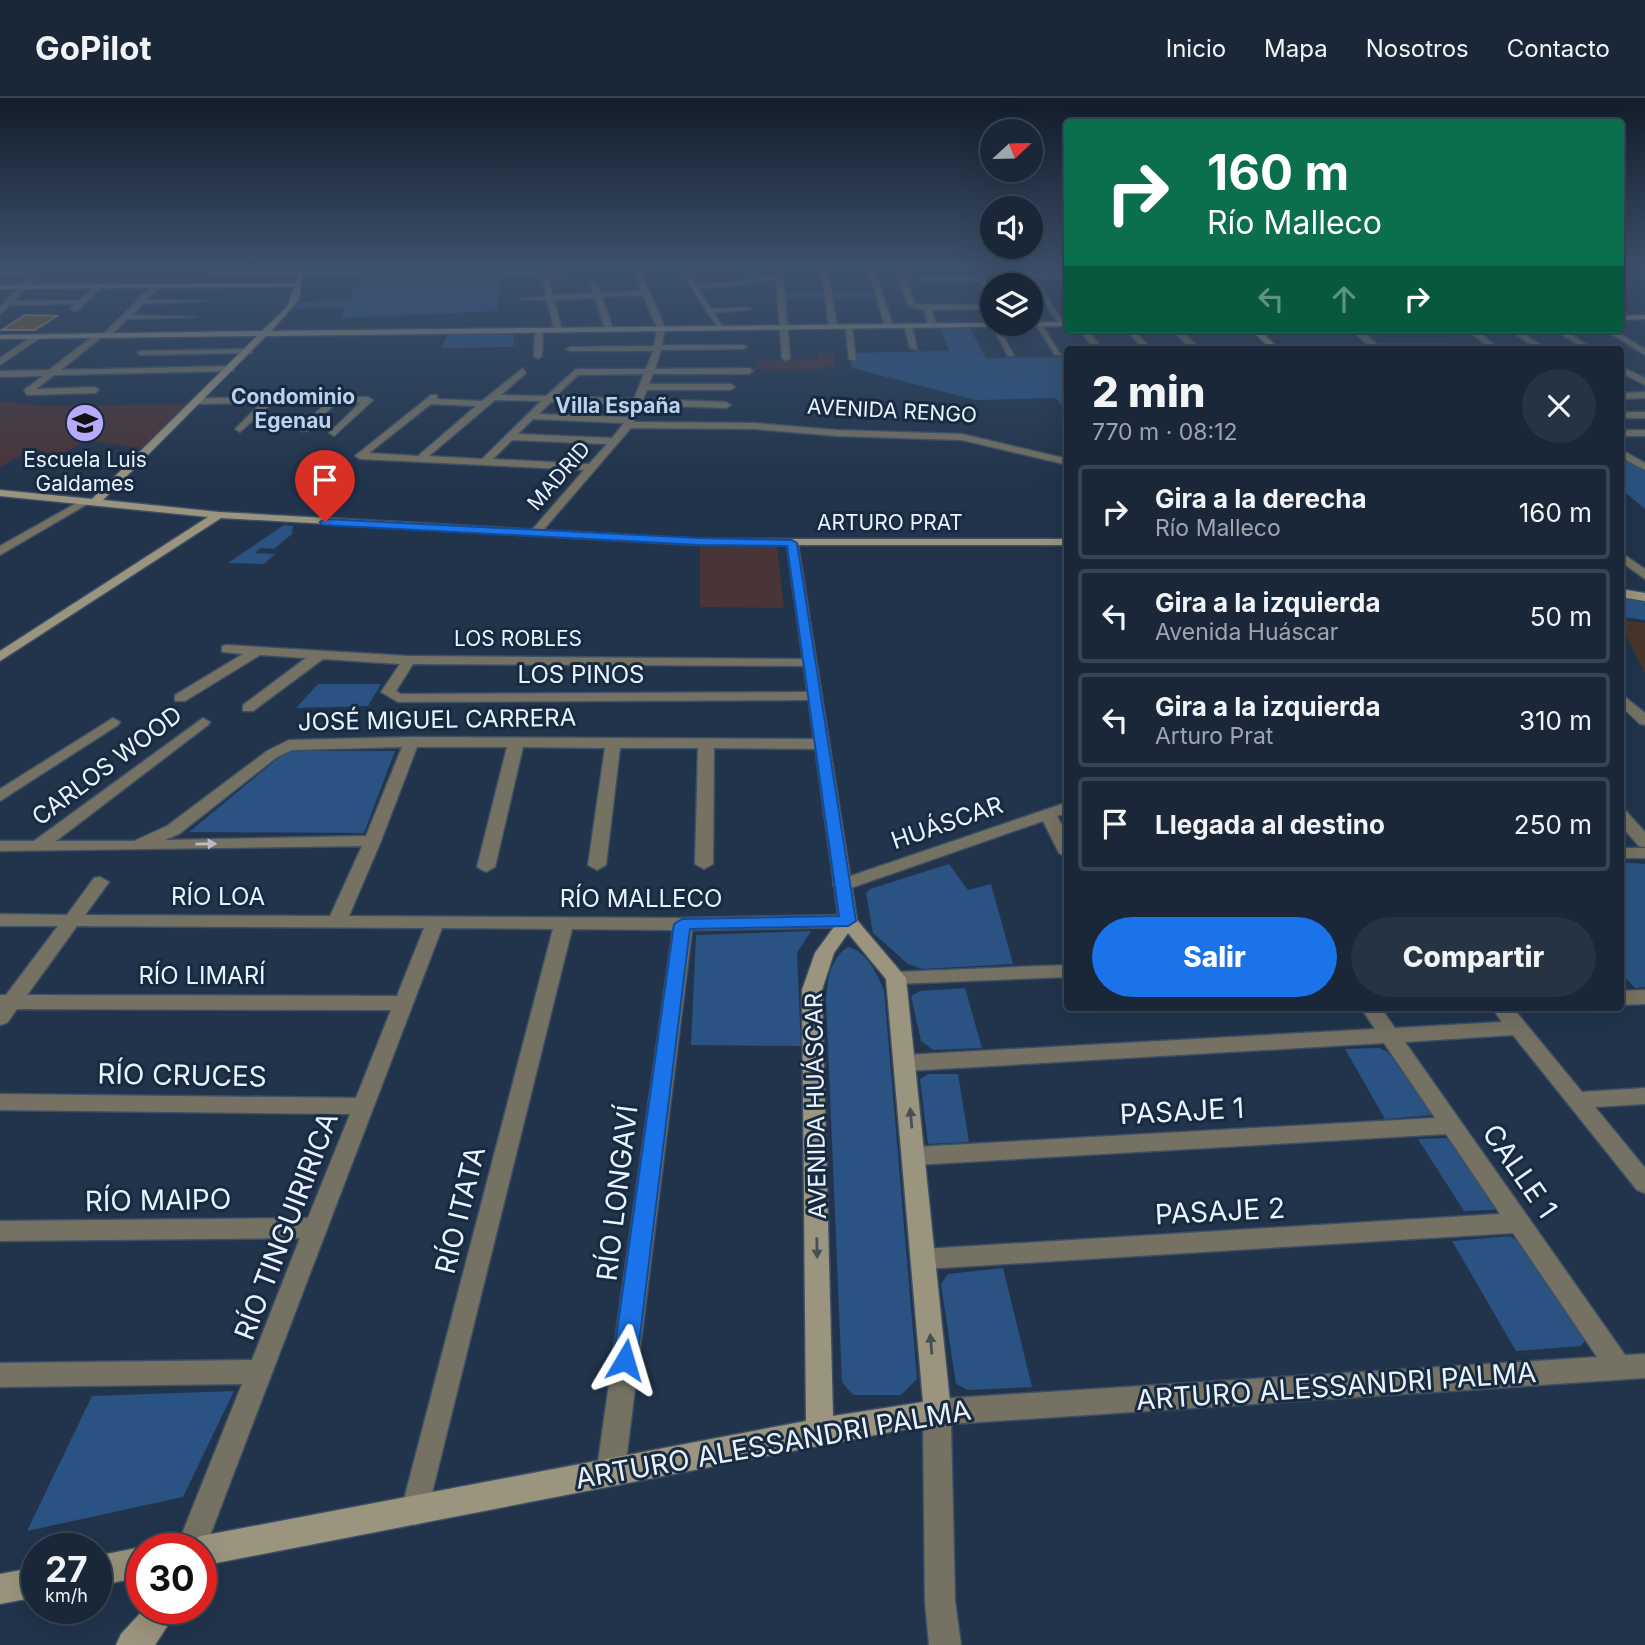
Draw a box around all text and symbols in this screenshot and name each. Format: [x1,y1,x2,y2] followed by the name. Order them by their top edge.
[35,28,152,68] text: GoPilot
[1166,34,1226,63] text: Inicio
[1264,34,1328,63] text: Mapa
[1366,34,1469,63] text: Nosotros
[1507,34,1610,63] text: Contacto
[980,119,1043,182] north arrow
[980,119,1043,336] map controls
[1207,143,1349,202] text: 160 m
[1092,147,1183,238] icon: right
[980,196,1043,259] button: sound
[1207,203,1382,242] text: Río Malleco
[980,273,1043,336] button: layers
[1252,280,1290,318] icon: left
[1325,280,1363,318] icon: ahead
[1398,280,1436,318] icon: right
[1092,366,1206,417] text: 2 min
[1522,369,1596,443] button: close
[231,384,355,433] district label: Condominio Egenau
[555,393,681,418] district label: Villa España
[806,394,978,427] street label: AVENIDA RENGO
[64,402,106,444] school or university icon: Escuela Luis Galdames
[1092,418,1238,446] text: 770 m · 08:12
[522,436,595,515] street label: MADRID
[23,447,147,496] place label: Escuela Luis Galdames
[295,450,355,522] pin
[306,461,344,499] icon: arrive
[1155,483,1367,514] text: Gira a la derecha
[1096,493,1134,531] icon: right
[1519,497,1592,528] text: 160 m
[817,510,963,535] street label: ARTURO PRAT
[1155,514,1281,542] text: Río Malleco
[1155,587,1381,618] text: Gira a la izquierda
[1096,597,1134,635] icon: left
[1530,601,1592,632] text: 50 m
[1155,618,1339,646] text: Avenida Huáscar
[454,626,582,651] street label: LOS ROBLES
[518,660,645,689] street label: LOS PINOS
[1155,691,1381,722] text: Gira a la izquierda
[26,700,187,831] street label: CARLOS WOOD
[1096,701,1134,739] icon: left
[298,702,576,736] street label: JOSÉ MIGUEL CARRERA
[1519,705,1592,736] text: 310 m
[1155,722,1273,750] text: Arturo Prat
[887,789,1007,855] street label: HUÁSCAR
[1096,805,1134,843] icon: arrive
[1155,809,1385,840] text: Llegada al destino
[1514,809,1592,840] text: 250 m
[195,838,217,850] one-way arrow
[171,881,265,911] street label: RÍO LOA
[560,883,722,913] street label: RÍO MALLECO
[1092,917,1337,997] button: Salir
[1351,917,1596,997] button: Compartir
[138,960,266,990] street label: RÍO LIMARÍ
[798,993,832,1220] street label: AVENIDA HUÁSCAR
[97,1056,267,1093] street label: RÍO CRUCES
[1119,1091,1245,1131] street label: PASAJE 1
[588,1103,645,1283] street label: RÍO LONGAVÍ
[905,1106,916,1128] one-way arrow
[226,1107,345,1345] street label: RÍO TINGUIRIRICA
[1475,1117,1565,1225] street label: CALLE 1
[427,1143,492,1277] street label: RÍO ITATA
[85,1181,231,1218] street label: RÍO MAIPO
[1154,1191,1286,1231] street label: PASAJE 2
[811,1238,823,1260] one-way arrow
[588,1323,662,1397] position arrow
[925,1333,936,1355] one-way arrow
[1135,1355,1537,1417] street label: ARTURO ALESSANDRI PALMA
[573,1392,973,1496] street label: ARTURO ALESSANDRI PALMA
[126,1533,217,1624] speed limit sign: 30
[45,1548,88,1590] text: 27
[45,1585,88,1606] text: km/h

